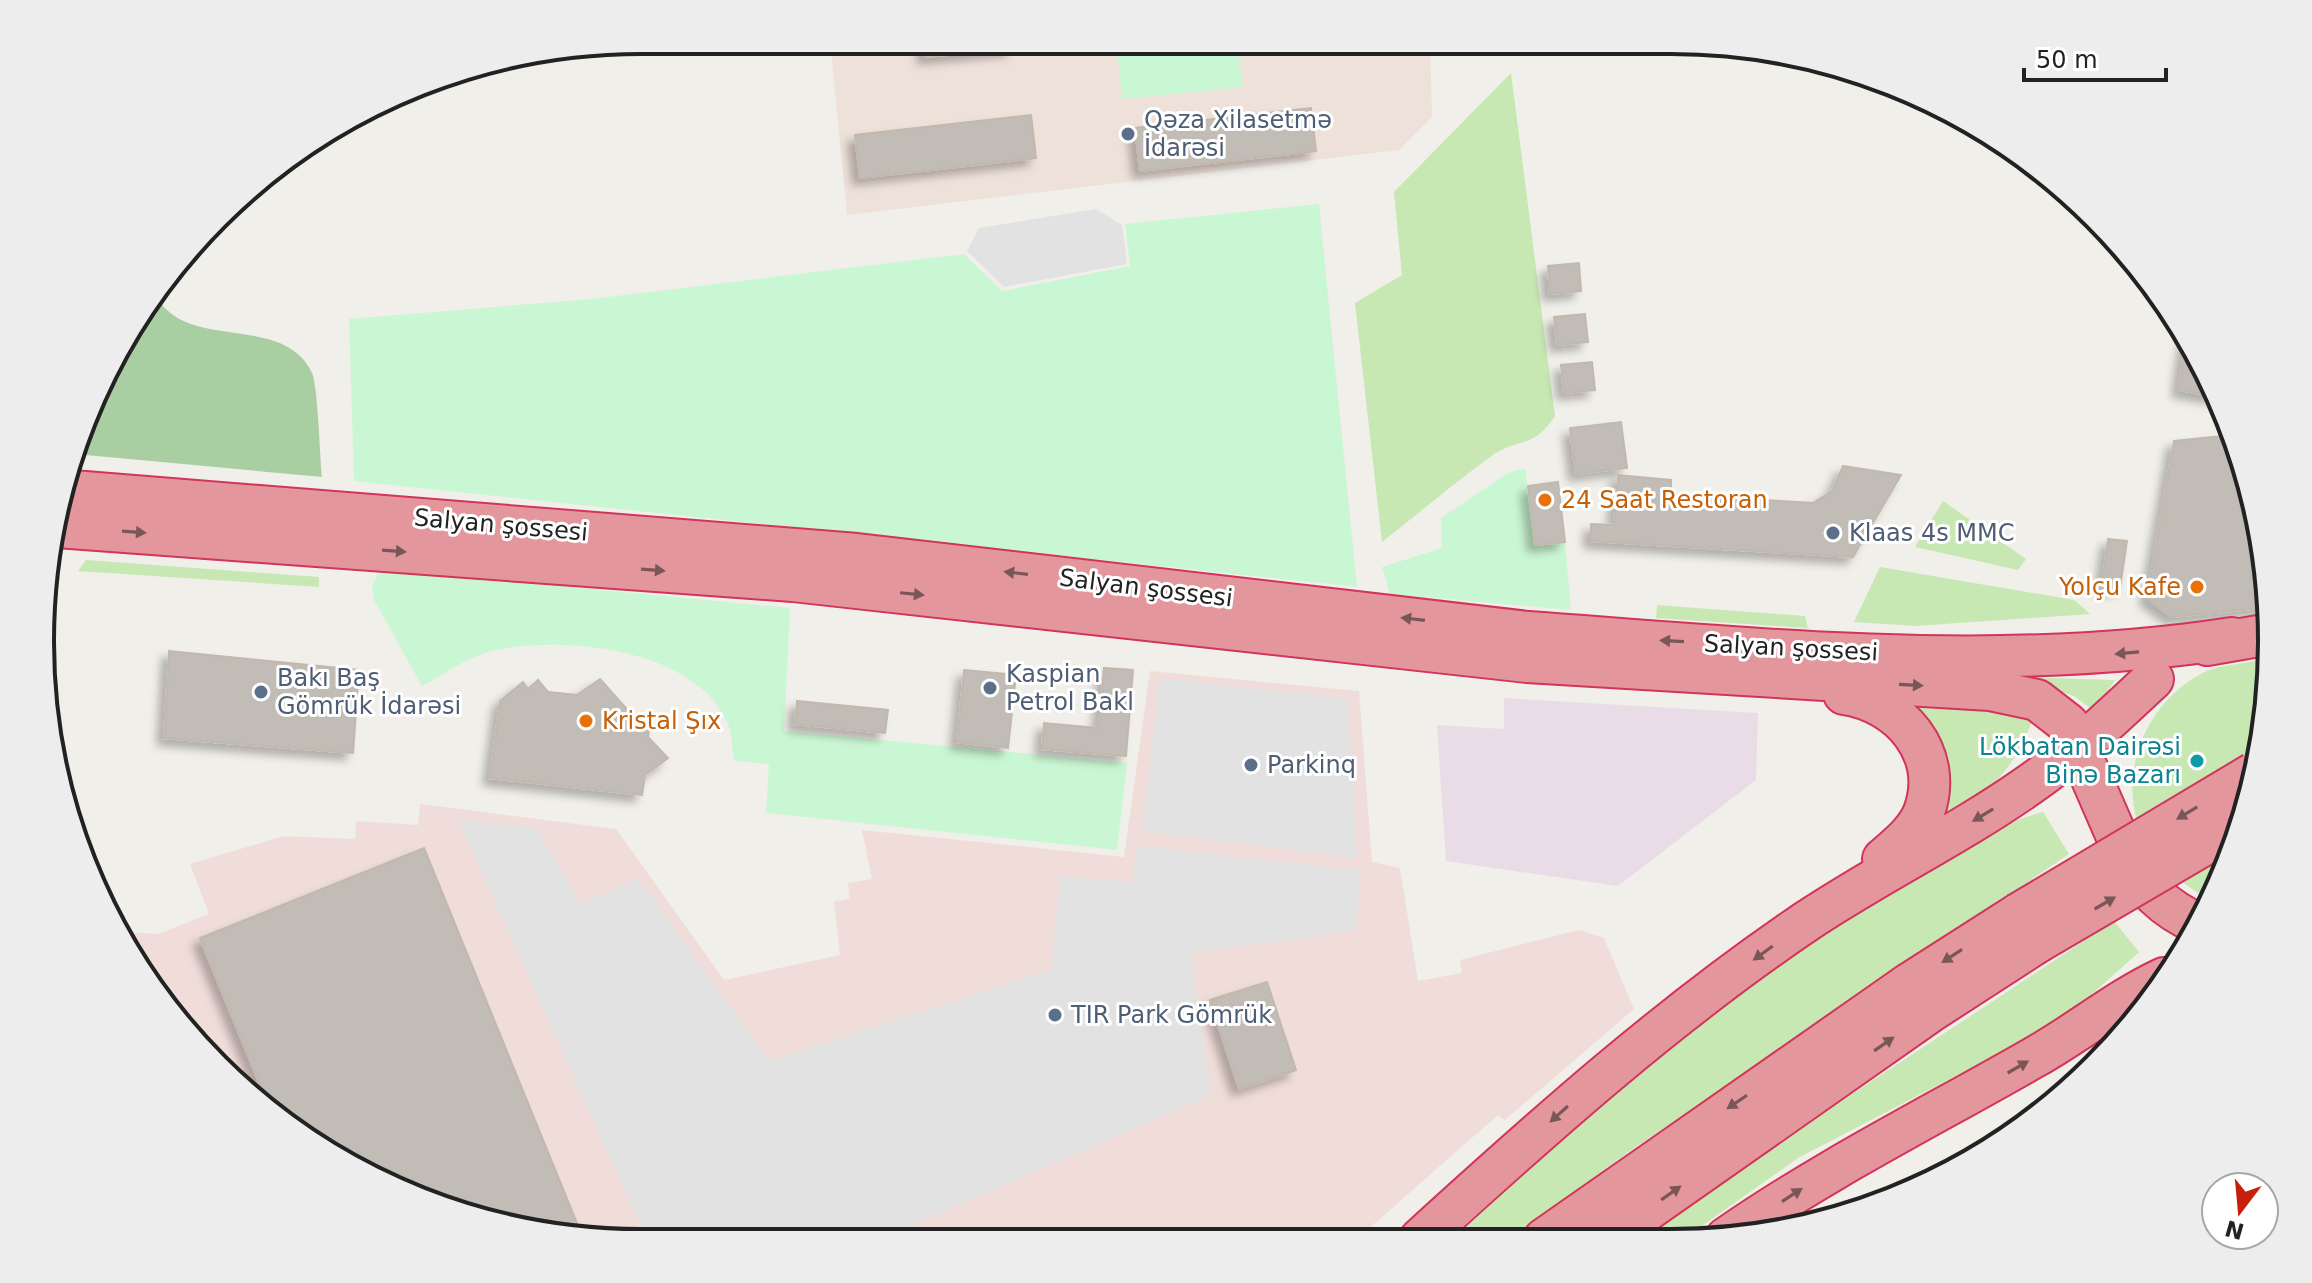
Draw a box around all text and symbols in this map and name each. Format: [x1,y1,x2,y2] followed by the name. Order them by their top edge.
[2024,32,2166,82] scale bar
[2036,46,2098,74] text: 50 m
[1144,106,1332,162] place label: Qəza Xilasetmə İdarəsi
[1119,125,1137,143] marker: Qəza Xilasetmə İdarəsi
[1561,486,1768,514] place label: 24 Saat Restoran
[1536,491,1554,509] marker: 24 Saat Restoran
[413,503,589,547] street label: Salyan şossesi
[1849,519,2015,547] place label: Klaas 4s MMC
[1824,524,1842,542] marker: Klaas 4s MMC
[122,526,147,539] one-way arrow
[382,545,407,558] one-way arrow
[1058,563,1234,613] street label: Salyan şossesi
[641,564,666,577] one-way arrow
[1003,566,1028,579] one-way arrow
[2058,573,2181,601] place label: Yolçu Kafe
[2188,578,2206,596] marker: Yolçu Kafe
[900,587,925,600] one-way arrow
[1400,612,1425,625] one-way arrow
[1703,629,1879,667] street label: Salyan şossesi
[1659,635,1684,648] one-way arrow
[2114,647,2139,660] one-way arrow
[1006,660,1134,716] place label: Kaspian Petrol Bakl
[277,664,461,720] place label: Bakı Baş Gömrük İdarəsi
[1899,678,1924,691] one-way arrow
[981,679,999,697] marker: Kaspian Petrol Bakl
[252,683,270,701] marker: Bakı Baş Gömrük İdarəsi
[602,707,721,735] place label: Kristal Şıx
[577,712,595,730] marker: Kristal Şıx
[1979,733,2181,789] place label: Lökbatan Dairəsi Binə Bazarı
[1267,751,1356,779] place label: Parkinq
[2188,752,2206,770] marker: Lökbatan Dairəsi Binə Bazarı
[1242,756,1260,774] marker: Parkinq
[2176,806,2198,820] one-way arrow
[1972,807,1994,821] one-way arrow
[2094,896,2116,910] one-way arrow
[1752,945,1774,961] one-way arrow
[1941,949,1963,963] one-way arrow
[1070,1001,1272,1029] place label: TIR Park Gömrük
[1046,1006,1064,1024] marker: TIR Park Gömrük
[1874,1037,1895,1052] one-way arrow
[2006,1060,2029,1074] one-way arrow
[1726,1094,1748,1109] one-way arrow
[1550,1105,1570,1122] one-way arrow
[2200,1171,2280,1251] north arrow
[1661,1186,1682,1201] one-way arrow
[1781,1188,1802,1203] one-way arrow
[2222,1215,2247,1244] text: N

